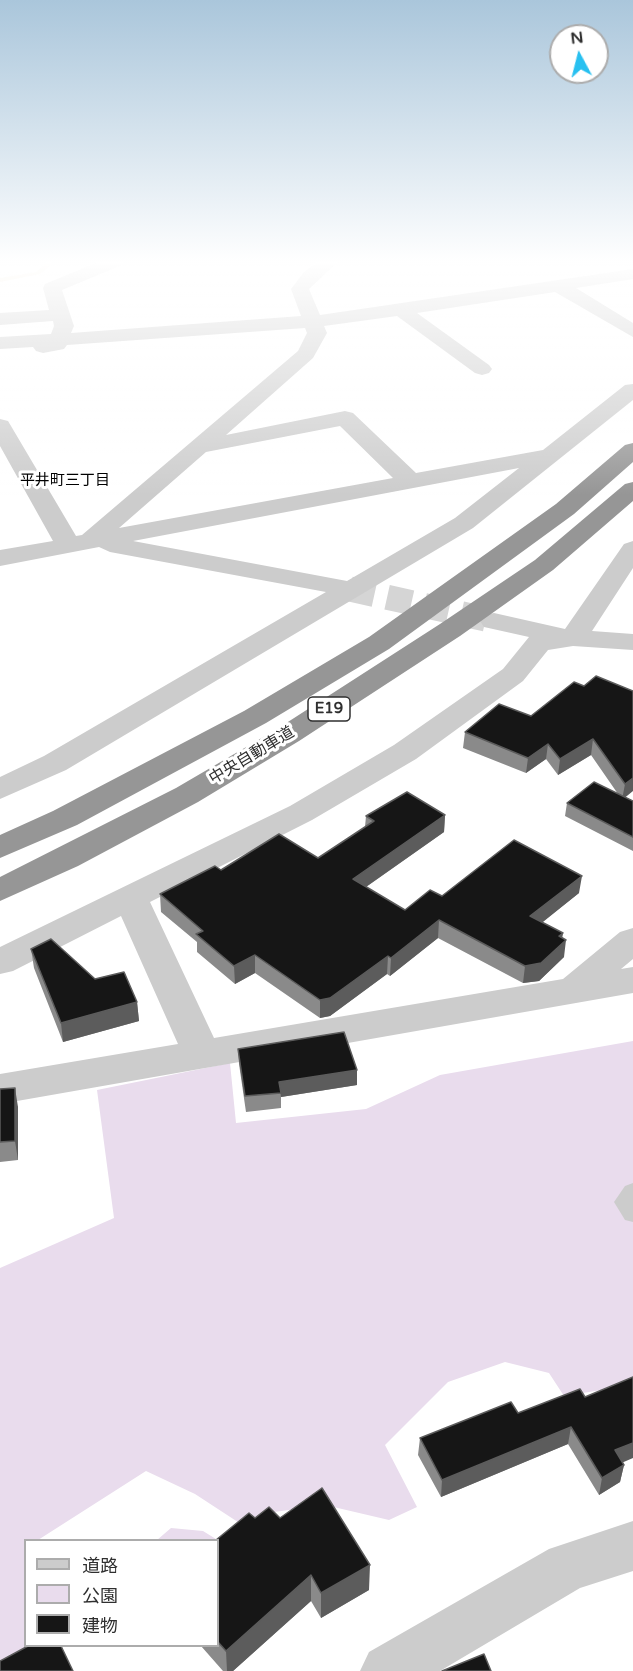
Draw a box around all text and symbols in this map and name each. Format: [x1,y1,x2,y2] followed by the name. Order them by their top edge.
[549,24,609,84] north arrow
[569,27,585,49] text: N
[20,472,110,490] district label: 平井町三丁目
[308,697,350,721] road number: E19
[206,723,298,789] street label: 中央自動車道
[24,1539,219,1647] legend
[82,1555,118,1577] text: 道路
[82,1585,118,1607] text: 公園
[82,1615,118,1637] text: 建物

